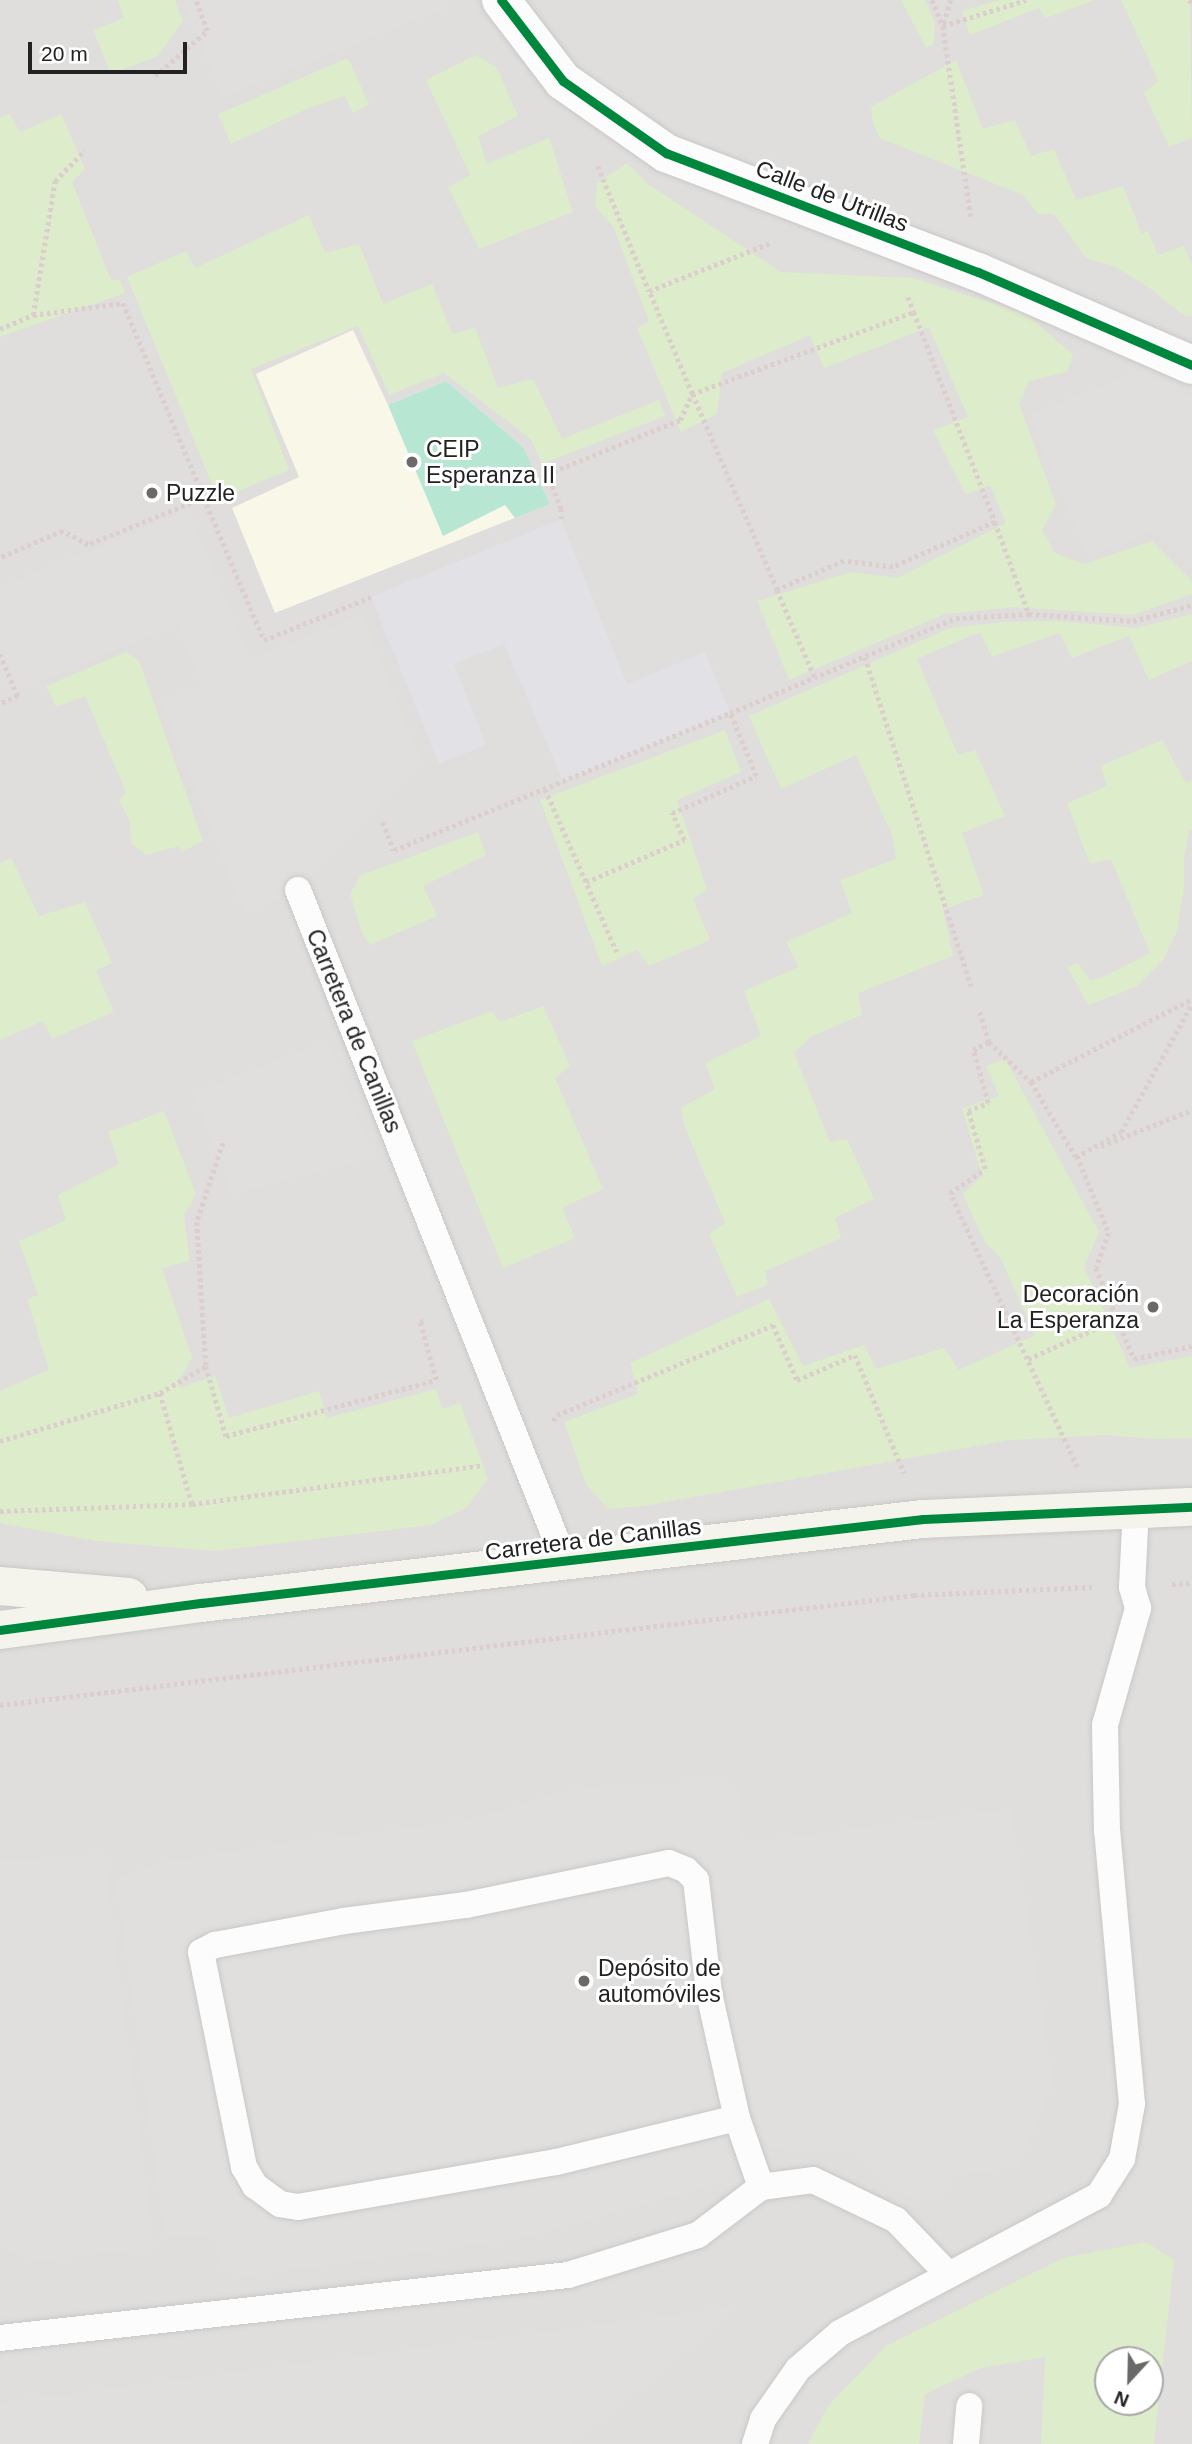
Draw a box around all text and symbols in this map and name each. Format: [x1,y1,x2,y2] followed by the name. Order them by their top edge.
[32,28,191,72] scale bar
[41,42,88,65] text: 20 m
[752,154,912,238] street label: Calle de Utrillas
[426,435,555,489] place label: CEIP Esperanza II
[404,454,420,470] marker: CEIP Esperanza II
[166,479,235,507] place label: Puzzle
[144,485,160,501] marker: Puzzle
[300,925,408,1137] street label: Carretera de Canillas
[997,1280,1139,1334] place label: Decoración La Esperanza
[1145,1299,1161,1315] marker: Decoración La Esperanza
[483,1512,703,1566] street label: Carretera de Canillas
[598,1954,721,2008] place label: Depósito de automóviles
[576,1973,592,1989] marker: Depósito de automóviles
[1094,2346,1164,2416] north arrow
[1111,2387,1132,2411] text: N

